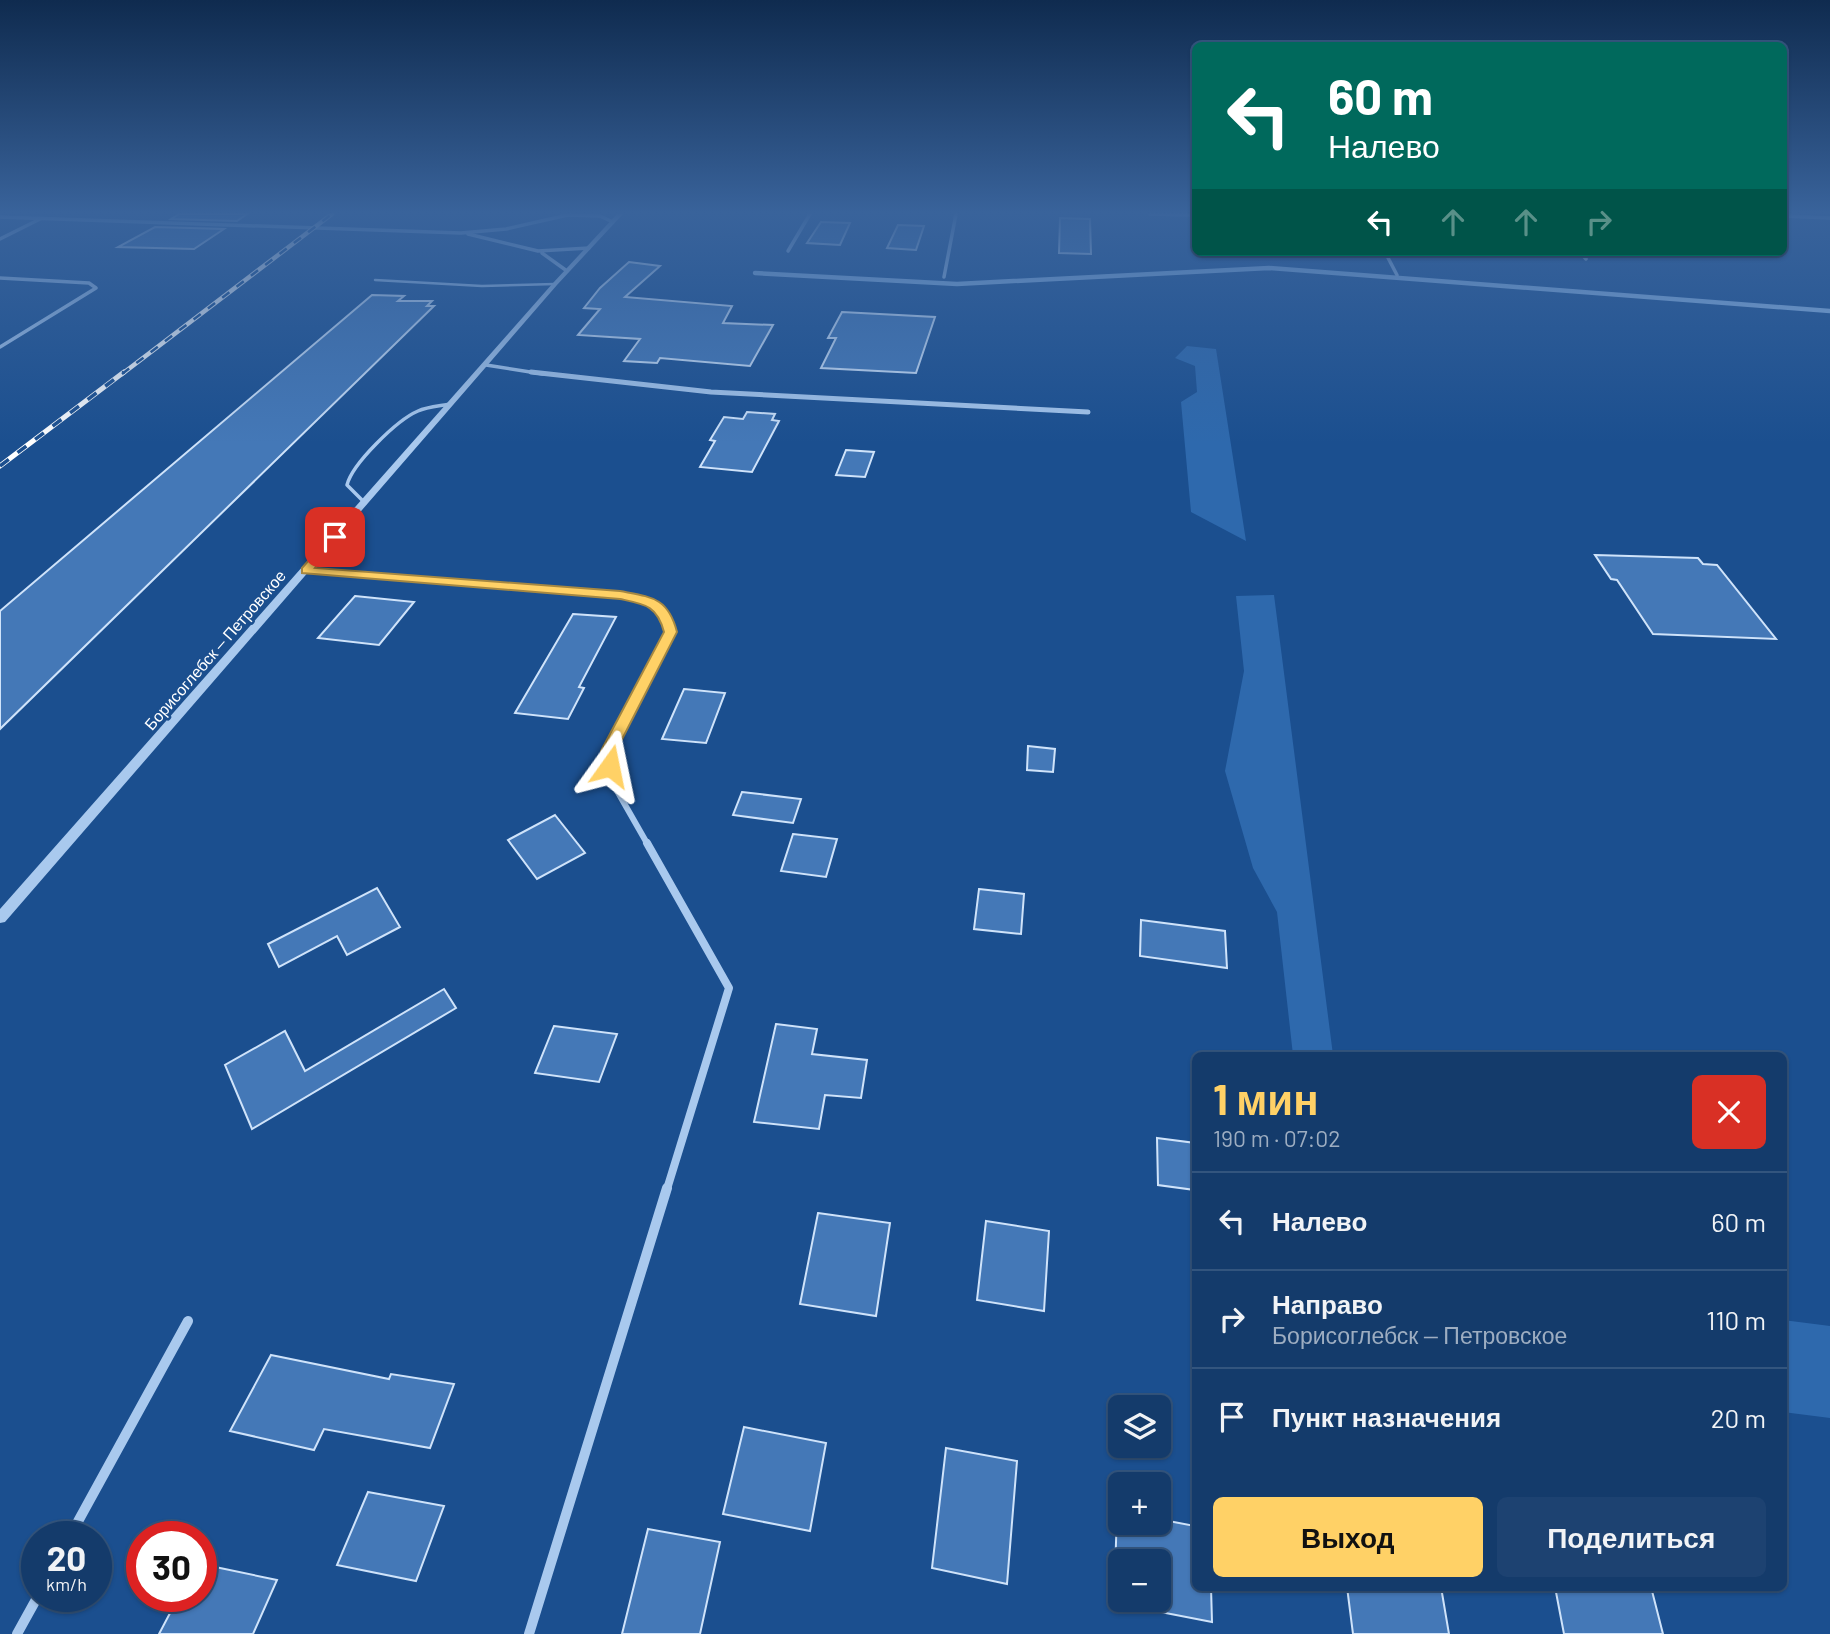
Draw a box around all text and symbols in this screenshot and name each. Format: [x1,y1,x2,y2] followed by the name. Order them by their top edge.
[1328,66,1433,125] text: 60 m
[1213,70,1304,161] icon: left
[1328,126,1440,164] text: Налево
[1361,203,1399,241] icon: left
[1434,203,1472,241] icon: ahead
[1507,203,1545,241] icon: ahead
[1580,203,1618,241] icon: right
[305,507,365,567] pin
[316,518,354,556] icon: arrive
[140,566,289,733] street label: Борисоглебск — Петровское
[573,729,647,803] position arrow
[1213,1073,1319,1123] text: 1 мин
[1692,1075,1766,1149] button: close
[1213,1124,1341,1152] text: 190 m · 07:02
[1213,1202,1251,1240] icon: left
[1272,1205,1367,1236] text: Налево
[1711,1206,1766,1237] text: 60 m
[1272,1288,1383,1319] text: Направо
[1213,1300,1251,1338] icon: right
[1706,1304,1766,1335] text: 110 m
[1272,1321,1567,1349] text: Борисоглебск — Петровское
[1108,1395,1171,1612] map controls
[1108,1395,1171,1458] button: layers
[1213,1398,1251,1436] icon: arrive
[1272,1401,1501,1432] text: Пункт назначения
[1711,1402,1766,1433] text: 20 m
[1108,1472,1171,1535] button: +
[1213,1497,1483,1577] button: Выход
[1497,1497,1766,1577] button: Поделиться
[126,1521,217,1612] speed limit sign: 30
[47,1536,86,1578] text: 20
[1108,1549,1171,1612] button: −
[46,1573,87,1595] text: km/h

